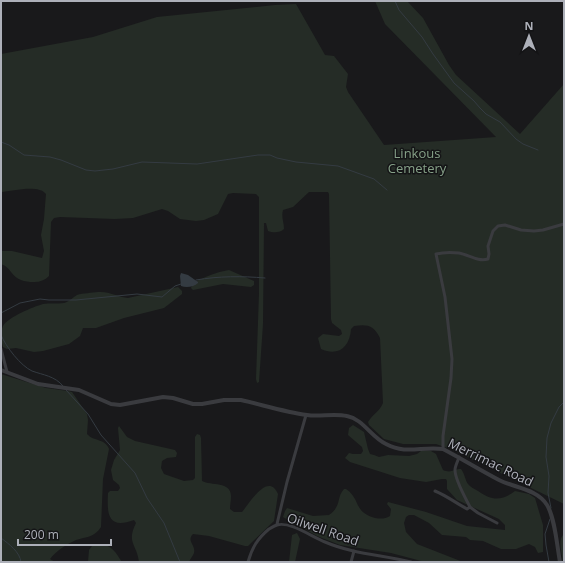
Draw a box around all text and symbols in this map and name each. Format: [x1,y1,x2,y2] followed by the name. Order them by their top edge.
[509,16,549,56] north arrow
[525,18,533,33] text: N
[388,144,447,177] park label: Linkous Cemetery
[445,434,537,490] street label: Merrimac Road
[285,508,361,550] street label: Oilwell Road
[18,521,111,547] scale bar
[24,526,59,543] text: 200 m

